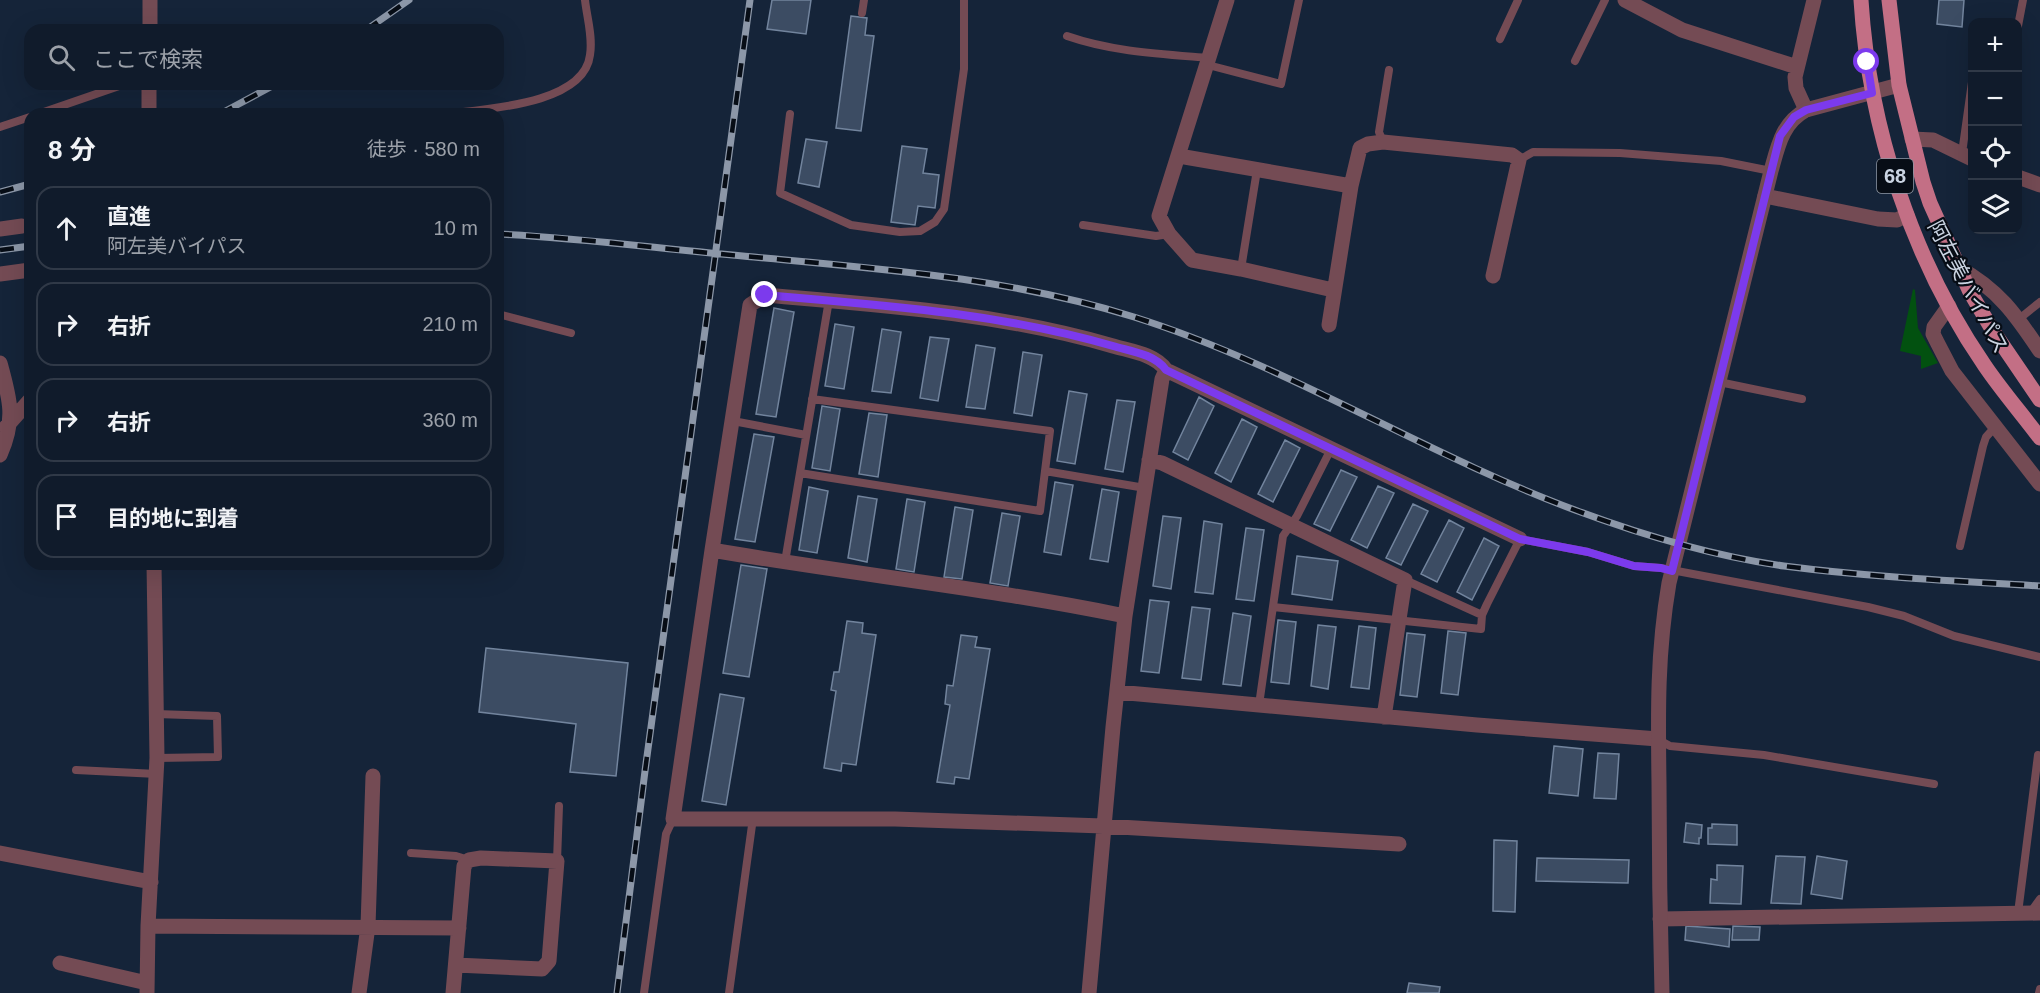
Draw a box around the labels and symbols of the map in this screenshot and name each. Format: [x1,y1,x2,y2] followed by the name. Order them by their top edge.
[1853,48,1879,74] route start
[1877,159,1913,193] road number: 68
[1924,217,2013,357] street label: 阿左美バイパス
[751,281,777,307] route end

